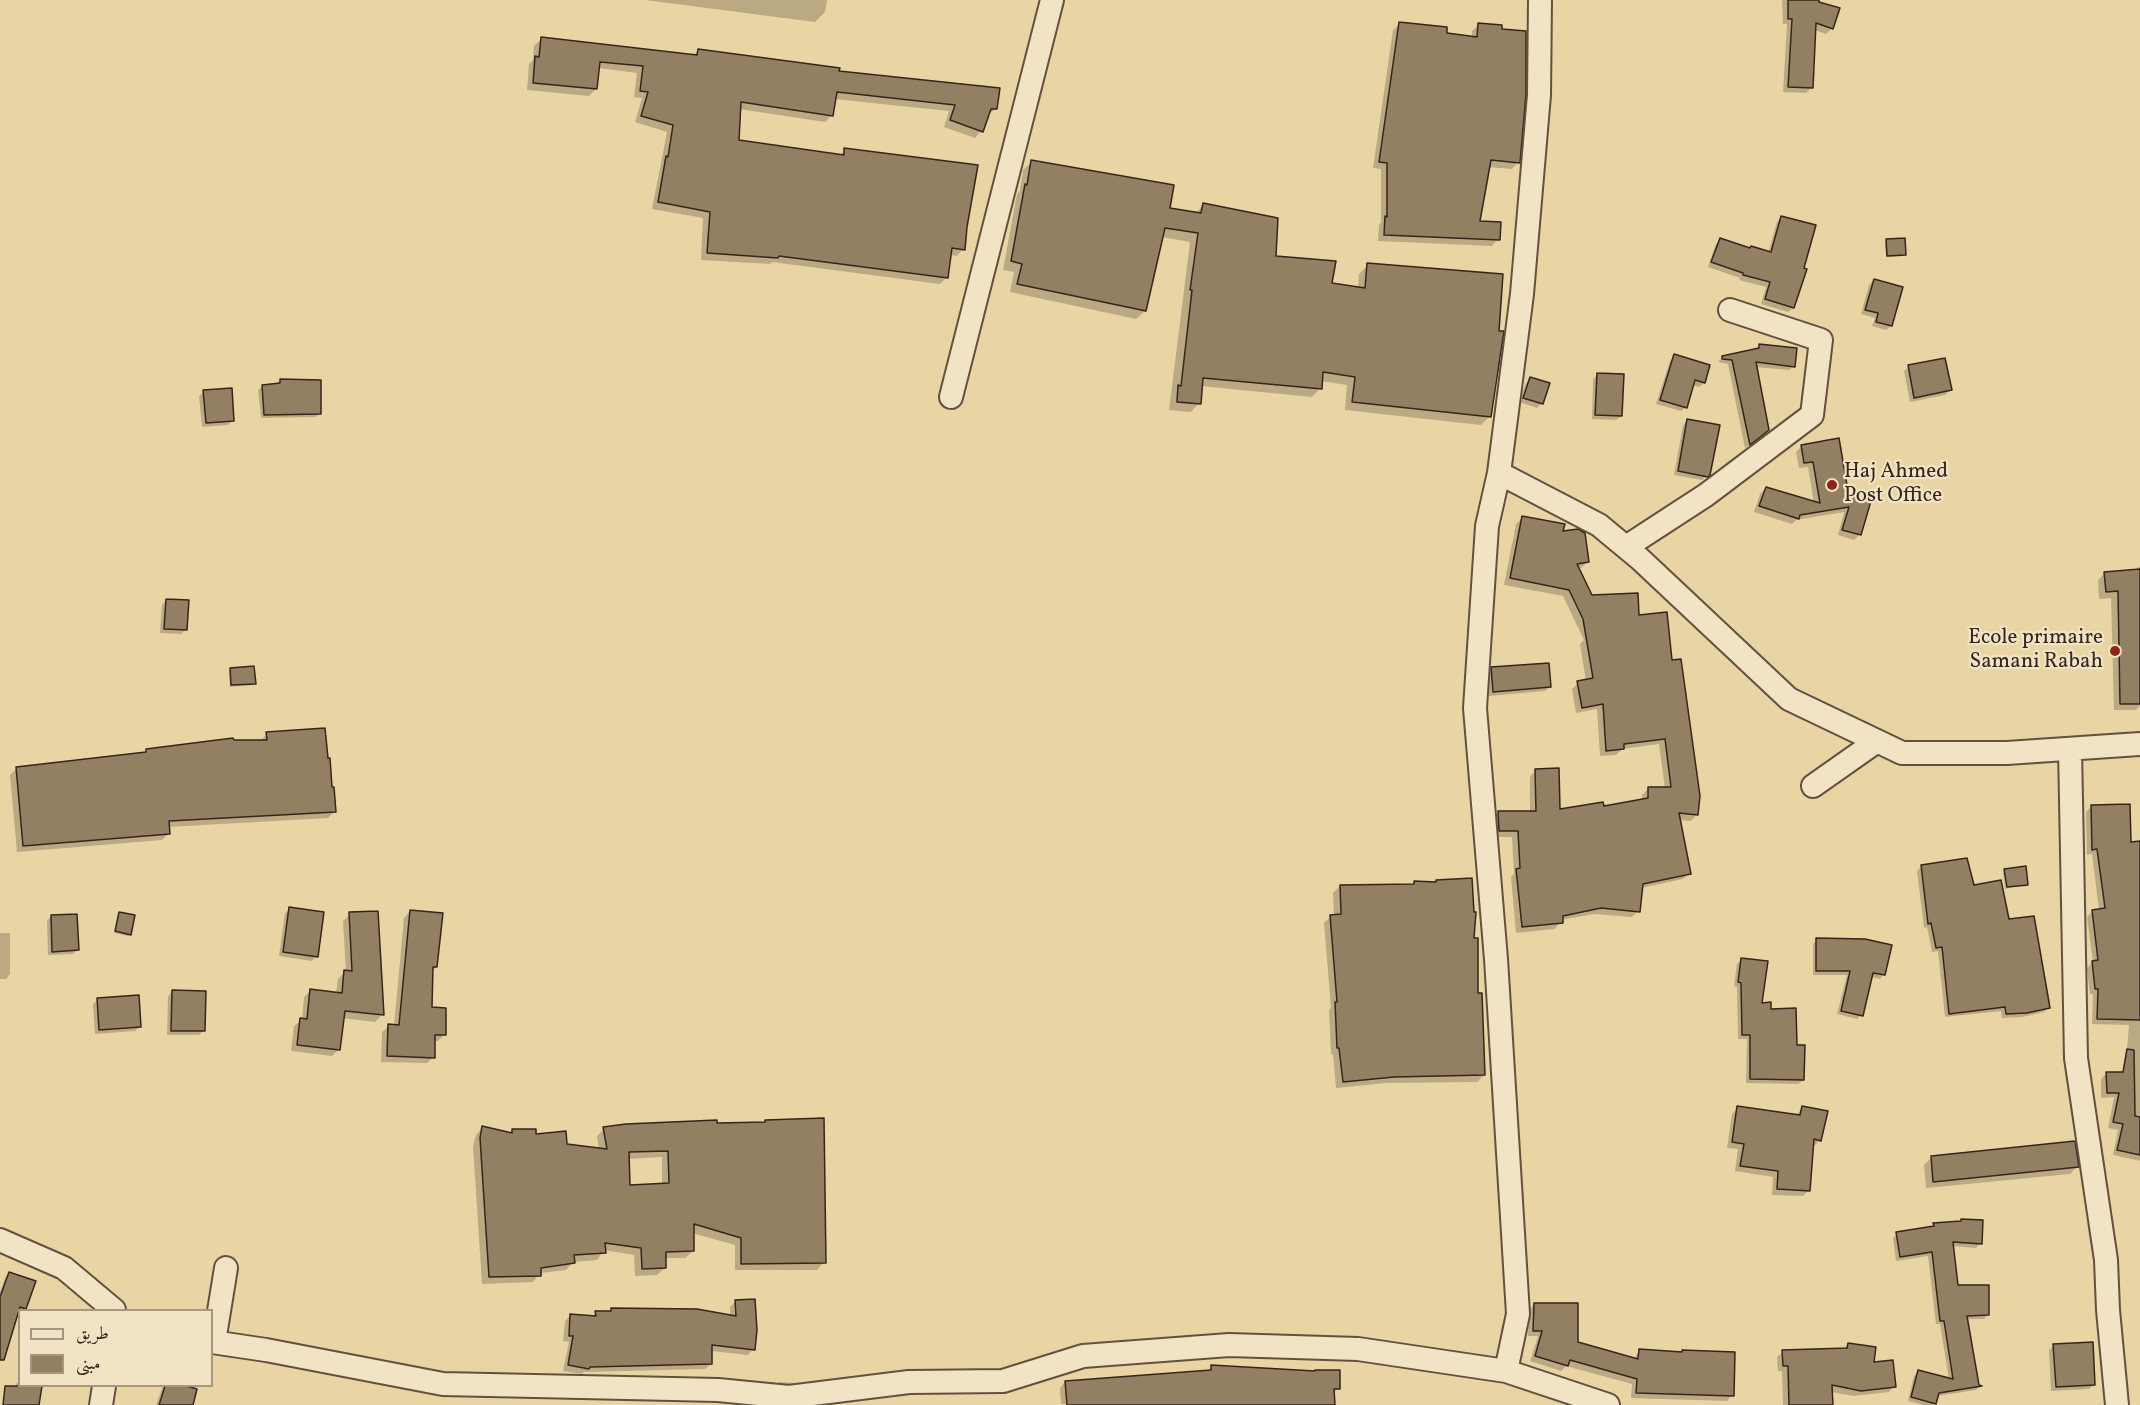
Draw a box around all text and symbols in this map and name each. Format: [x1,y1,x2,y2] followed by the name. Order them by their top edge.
[1844,460,1948,510] place label: Haj Ahmed Post Office
[1825,478,1839,492] marker: Haj Ahmed Post Office
[1968,626,2103,676] place label: Ecole primaire Samani Rabah
[2108,644,2122,658] marker: Ecole primaire Samani Rabah
[18,1309,213,1387] legend
[76,1322,109,1347] text: طريق
[76,1352,101,1377] text: مبنى

